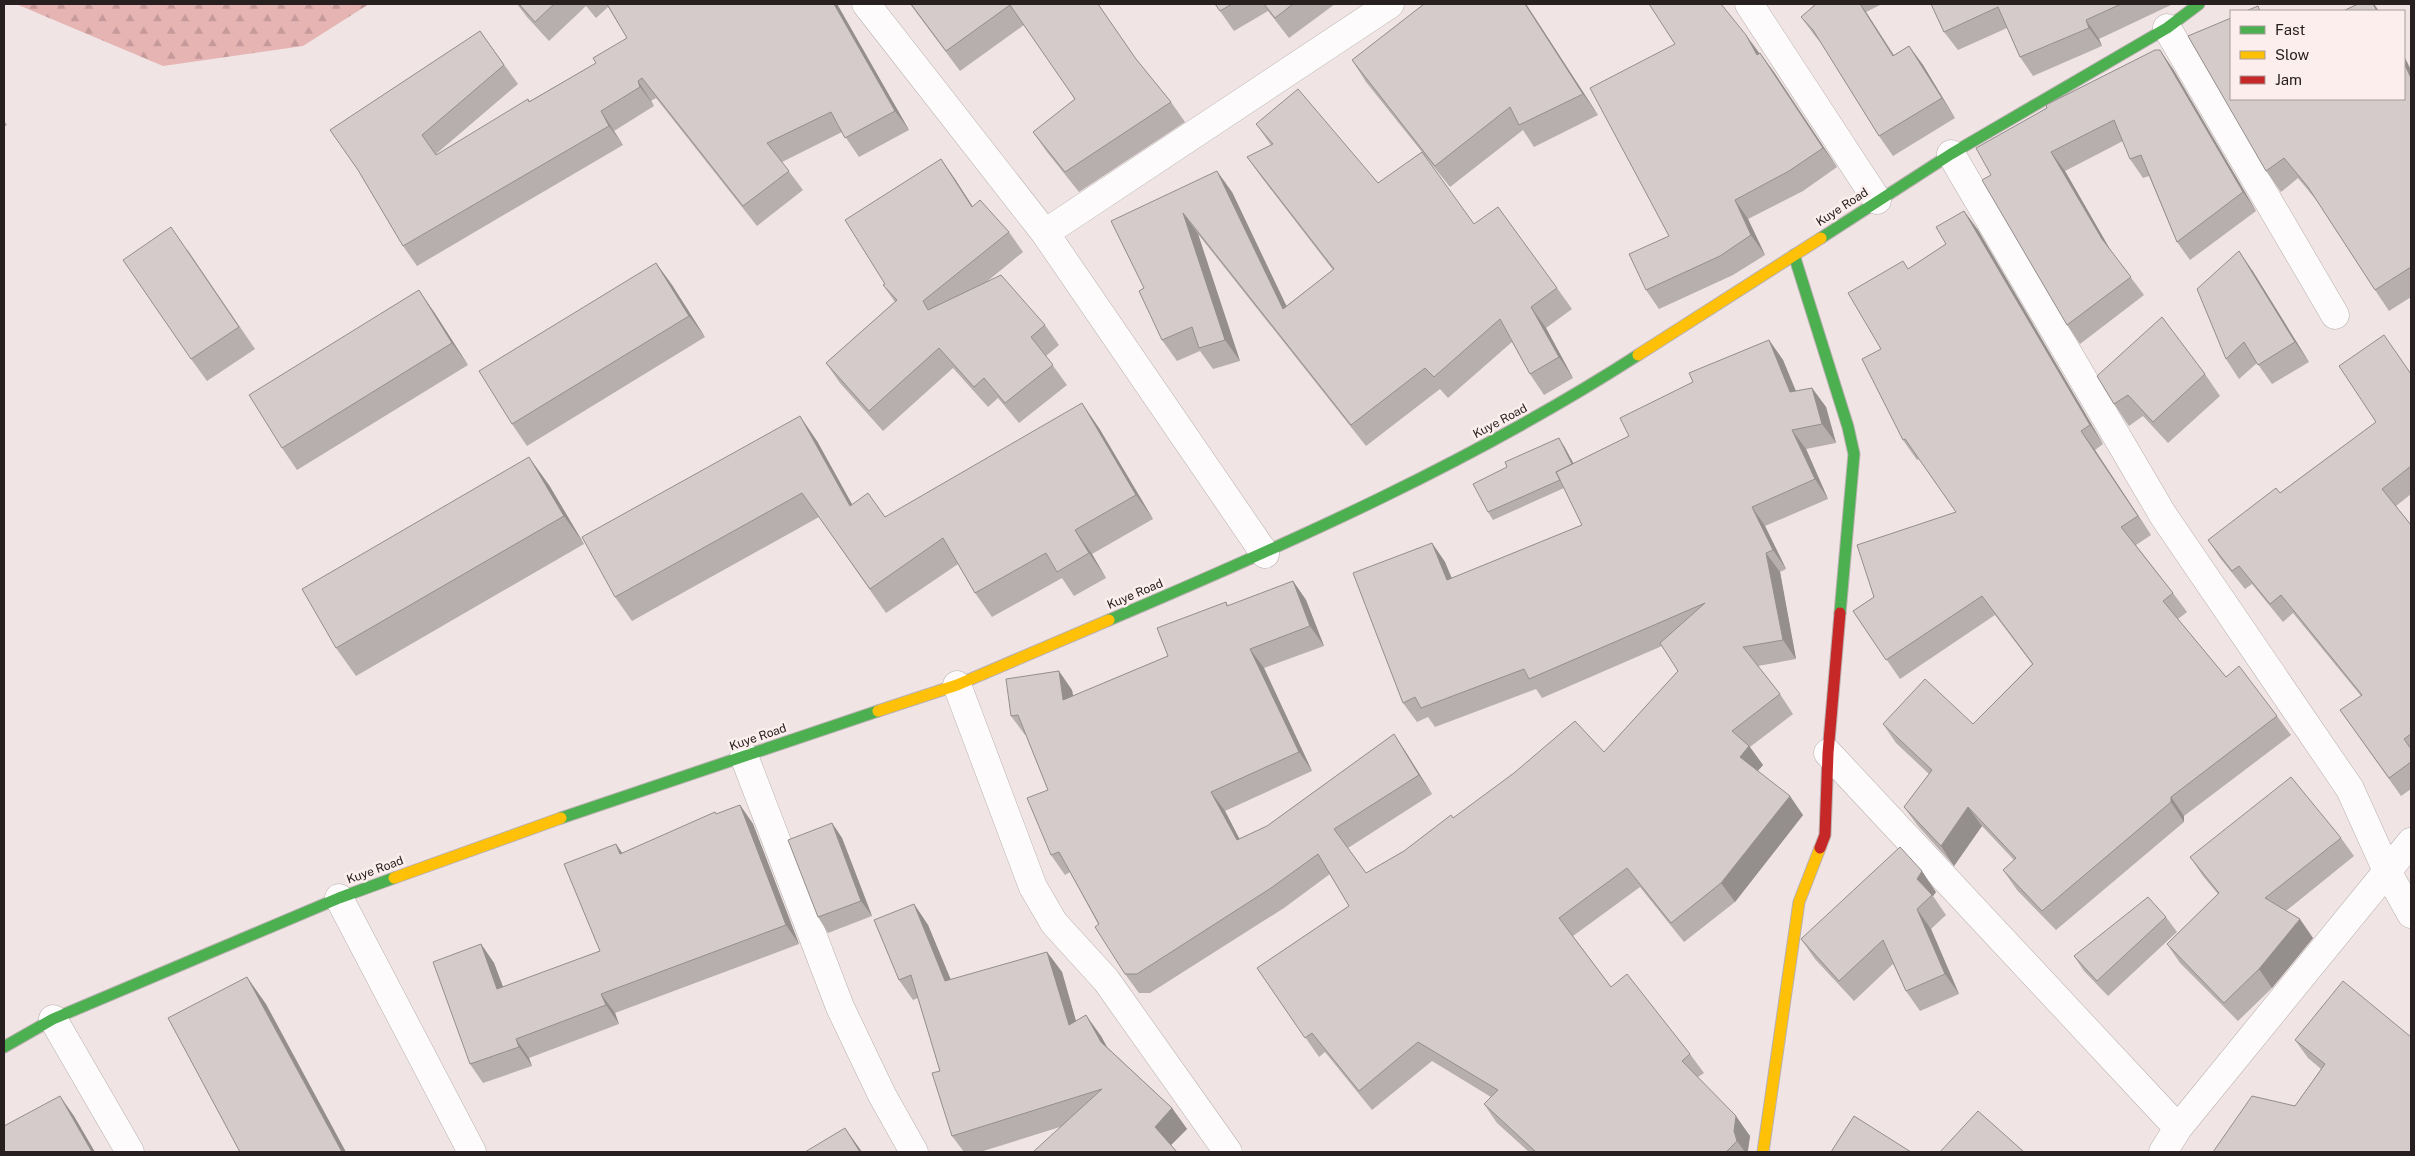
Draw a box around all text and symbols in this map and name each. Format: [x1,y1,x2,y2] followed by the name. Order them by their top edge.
[2230,10,2405,100] legend
[2275,21,2305,38] text: Fast
[2275,46,2310,63] text: Slow
[2275,71,2302,88] text: Jam
[1813,185,1871,229] street label: Kuye Road
[1471,401,1529,441] street label: Kuye Road
[1105,576,1165,612] street label: Kuye Road
[728,721,788,753] street label: Kuye Road
[345,853,405,887] street label: Kuye Road

